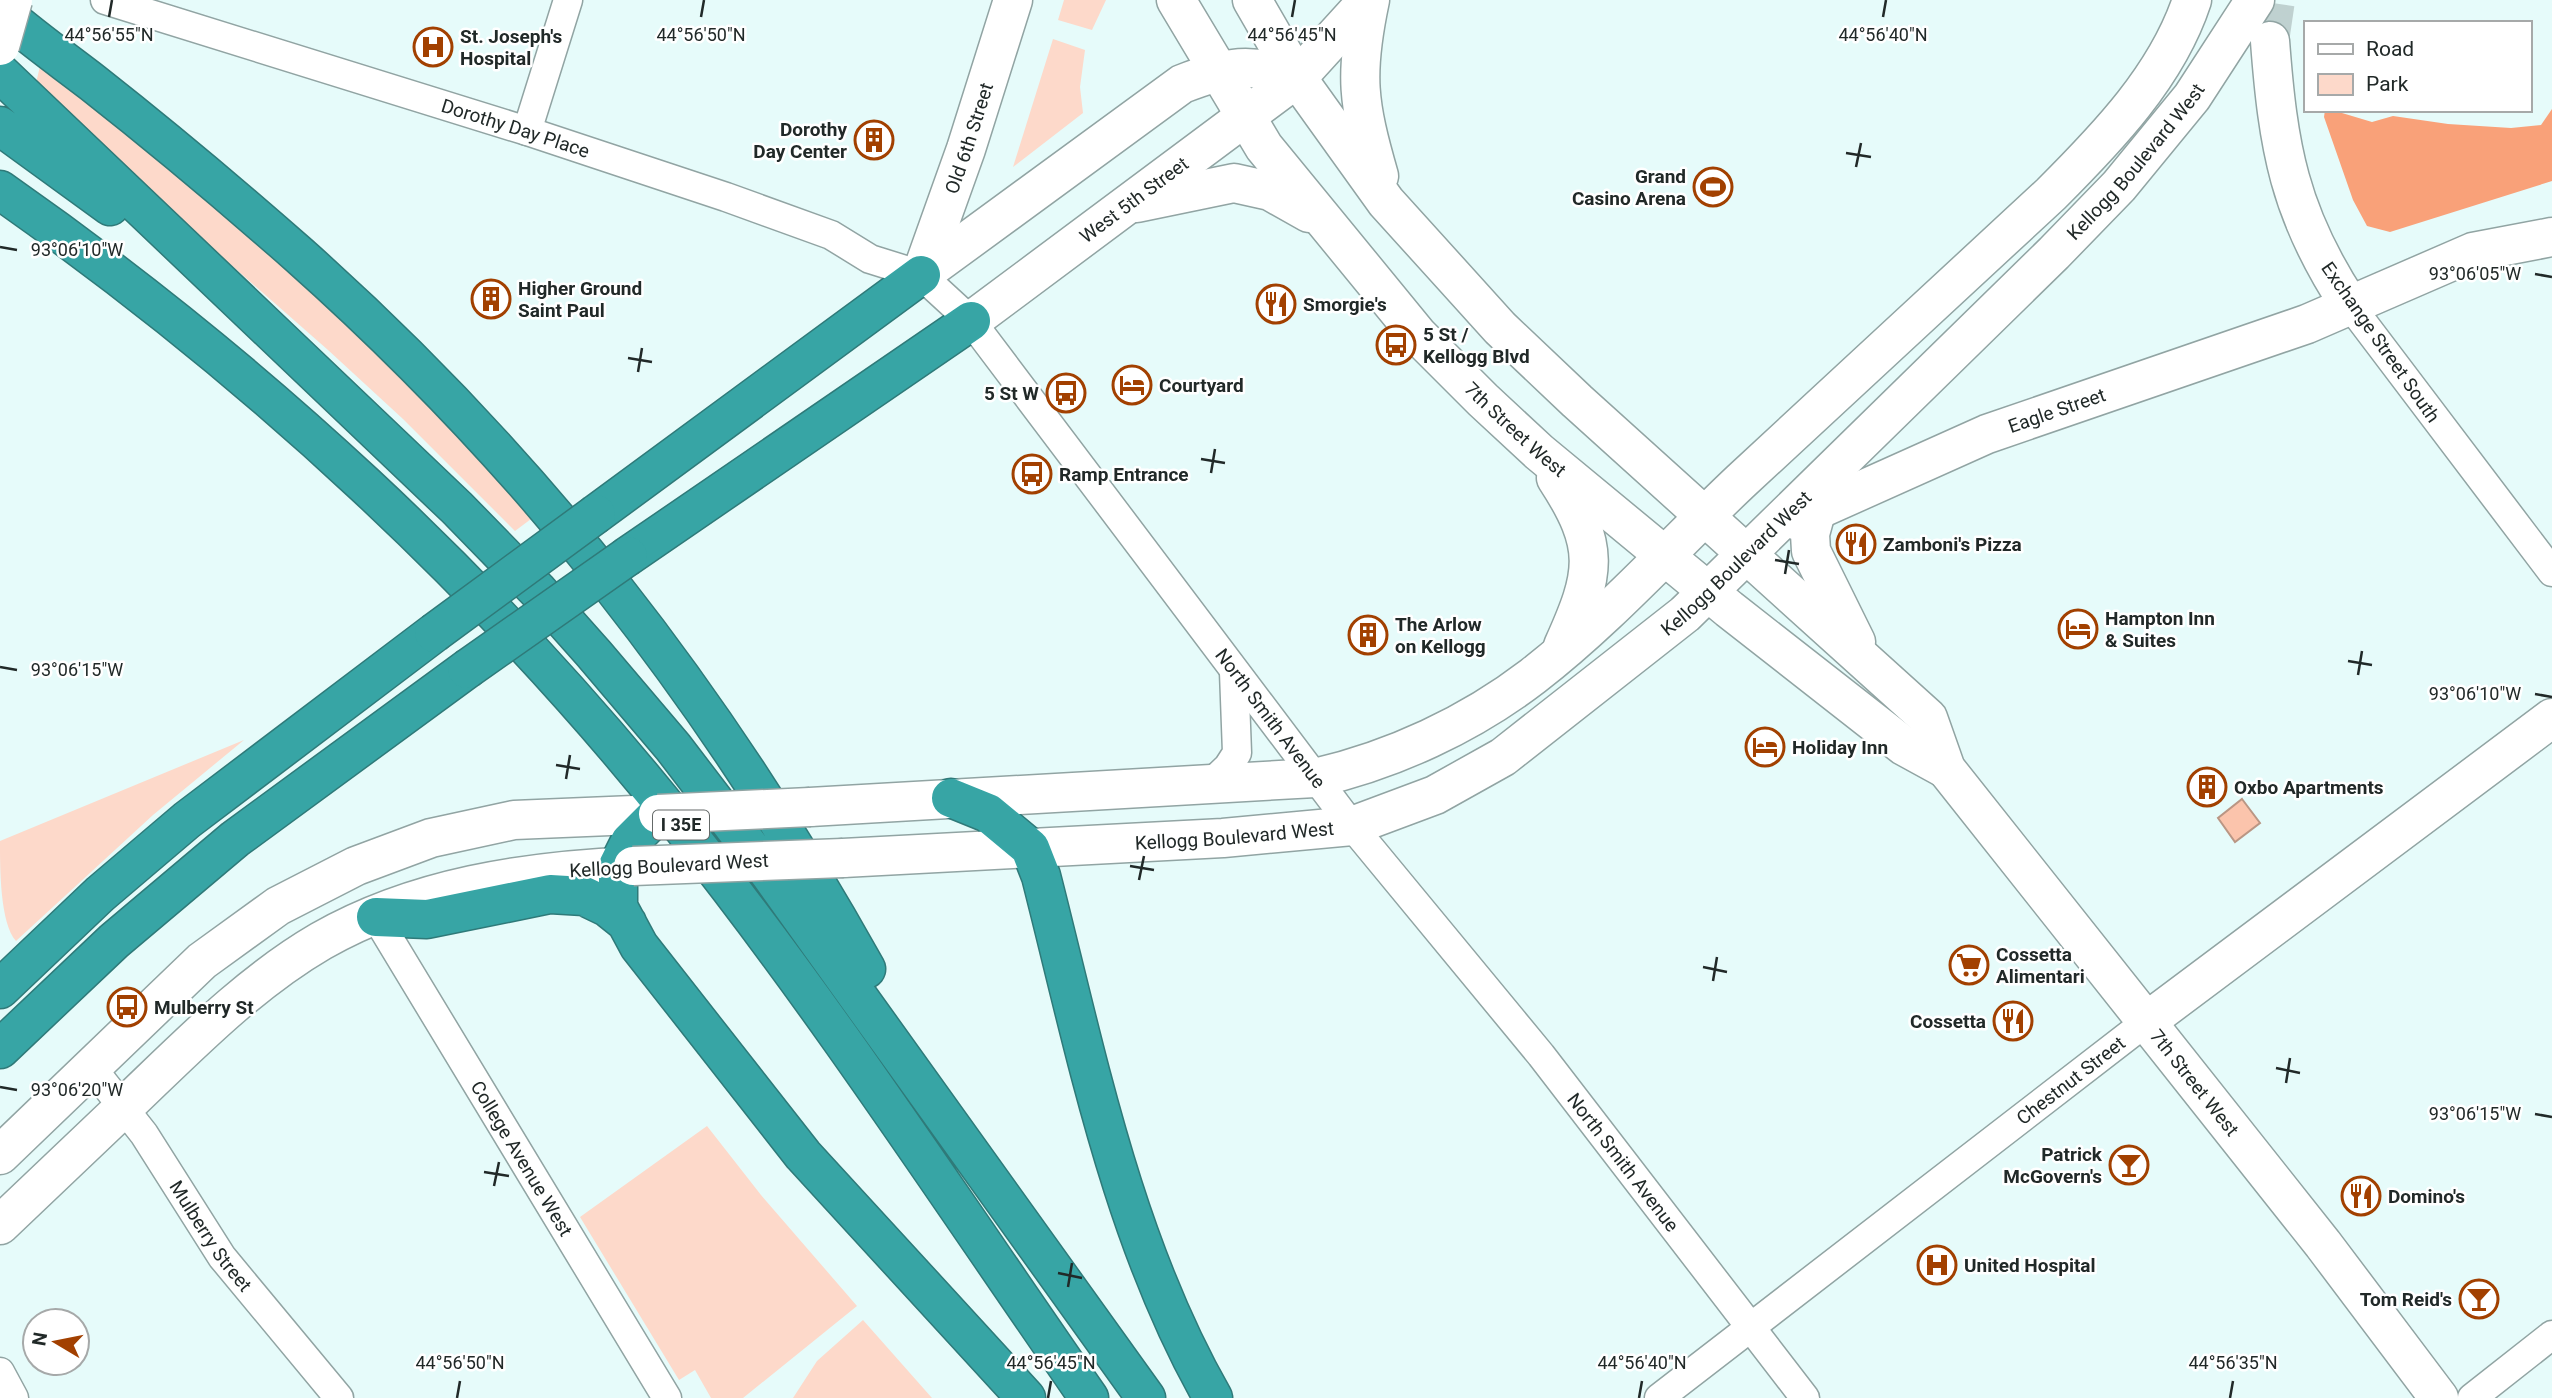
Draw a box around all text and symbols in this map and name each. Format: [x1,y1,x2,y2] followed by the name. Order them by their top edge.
[2304,21,2531,112] legend
[64,24,154,45] text: 44°56'55"N
[656,24,746,45] text: 44°56'50"N
[1247,24,1337,45] text: 44°56'45"N
[1838,24,1928,45] text: 44°56'40"N
[460,25,562,70] place label: St. Joseph's Hospital
[412,26,454,68] hospital icon: St. Joseph's Hospital
[2366,37,2414,61] text: Road
[2366,72,2409,96] text: Park
[2062,79,2210,245] street label: Kellogg Boulevard West
[940,80,998,197] street label: Old 6th Street
[438,94,592,163] street label: Dorothy Day Place
[753,118,847,163] place label: Dorothy Day Center
[853,119,895,161] building icon: Dorothy Day Center
[1075,152,1193,248] street label: West 5th Street
[1572,165,1686,210] place label: Grand Casino Arena
[1692,166,1734,208] sports icon: Grand Casino Arena
[31,239,123,260] text: 93°06'10"W
[2316,258,2445,427] street label: Exchange Street South
[2429,263,2521,284] text: 93°06'05"W
[518,277,642,322] place label: Higher Ground Saint Paul
[470,278,512,320] building icon: Higher Ground Saint Paul
[1255,283,1297,325] restaurant icon: Smorgie's
[1303,293,1387,316] place label: Smorgie's
[1423,323,1530,368] place label: 5 St / Kellogg Blvd
[1375,324,1417,366] bus stop icon: 5 St / Kellogg Blvd
[1111,364,1153,406] hotel icon: Courtyard
[1045,372,1087,414] bus stop icon: 5 St W
[1159,374,1244,397] place label: Courtyard
[1460,377,1571,482] street label: 7th Street West
[984,382,1039,405] place label: 5 St W
[2005,383,2108,438] street label: Eagle Street
[1011,453,1053,495] bus stop icon: Ramp Entrance
[1059,463,1189,486] place label: Ramp Entrance
[1656,486,1816,641] street label: Kellogg Boulevard West
[1835,523,1877,565] restaurant icon: Zamboni's Pizza
[1883,533,2022,556] place label: Zamboni's Pizza
[2105,607,2215,652] place label: Hampton Inn & Suites
[2057,608,2099,650] hotel icon: Hampton Inn & Suites
[1395,613,1486,658] place label: The Arlow on Kellogg
[1347,614,1389,656] building icon: The Arlow on Kellogg
[1210,644,1330,793] street label: North Smith Avenue
[31,659,123,680] text: 93°06'15"W
[2429,683,2521,704] text: 93°06'10"W
[1744,726,1786,768] hotel icon: Holiday Inn
[1792,736,1888,759] place label: Holiday Inn
[2186,766,2228,808] building icon: Oxbo Apartments
[2234,776,2384,799] place label: Oxbo Apartments
[653,810,709,840] road number: I 35E
[1134,817,1335,855] street label: Kellogg Boulevard West
[569,849,769,882] street label: Kellogg Boulevard West
[1996,943,2085,988] place label: Cossetta Alimentari
[1948,944,1990,986] supermarket icon: Cossetta Alimentari
[106,986,148,1028] bus stop icon: Mulberry St
[154,996,254,1019] place label: Mulberry St
[1992,1000,2034,1042] restaurant icon: Cossetta
[1910,1010,1986,1033] place label: Cossetta
[2145,1025,2244,1141] street label: 7th Street West
[2012,1031,2130,1130] street label: Chestnut Street
[466,1077,577,1240] street label: College Avenue West
[31,1079,123,1100] text: 93°06'20"W
[1562,1088,1684,1236] street label: North Smith Avenue
[2429,1103,2521,1124] text: 93°06'15"W
[2003,1143,2103,1188] place label: Patrick McGovern's
[2108,1144,2150,1186] bar icon: Patrick McGovern's
[2340,1175,2382,1217] restaurant icon: Domino's
[165,1176,257,1296] street label: Mulberry Street
[2388,1185,2465,1208] place label: Domino's
[1916,1244,1958,1286] hospital icon: United Hospital
[1964,1254,2096,1277] place label: United Hospital
[2458,1278,2500,1320] bar icon: Tom Reid's
[2360,1288,2452,1311] place label: Tom Reid's
[21,1307,91,1377] north arrow
[27,1331,52,1348] text: N
[415,1352,505,1373] text: 44°56'50"N
[1006,1352,1096,1373] text: 44°56'45"N
[1597,1352,1687,1373] text: 44°56'40"N
[2188,1352,2278,1373] text: 44°56'35"N

